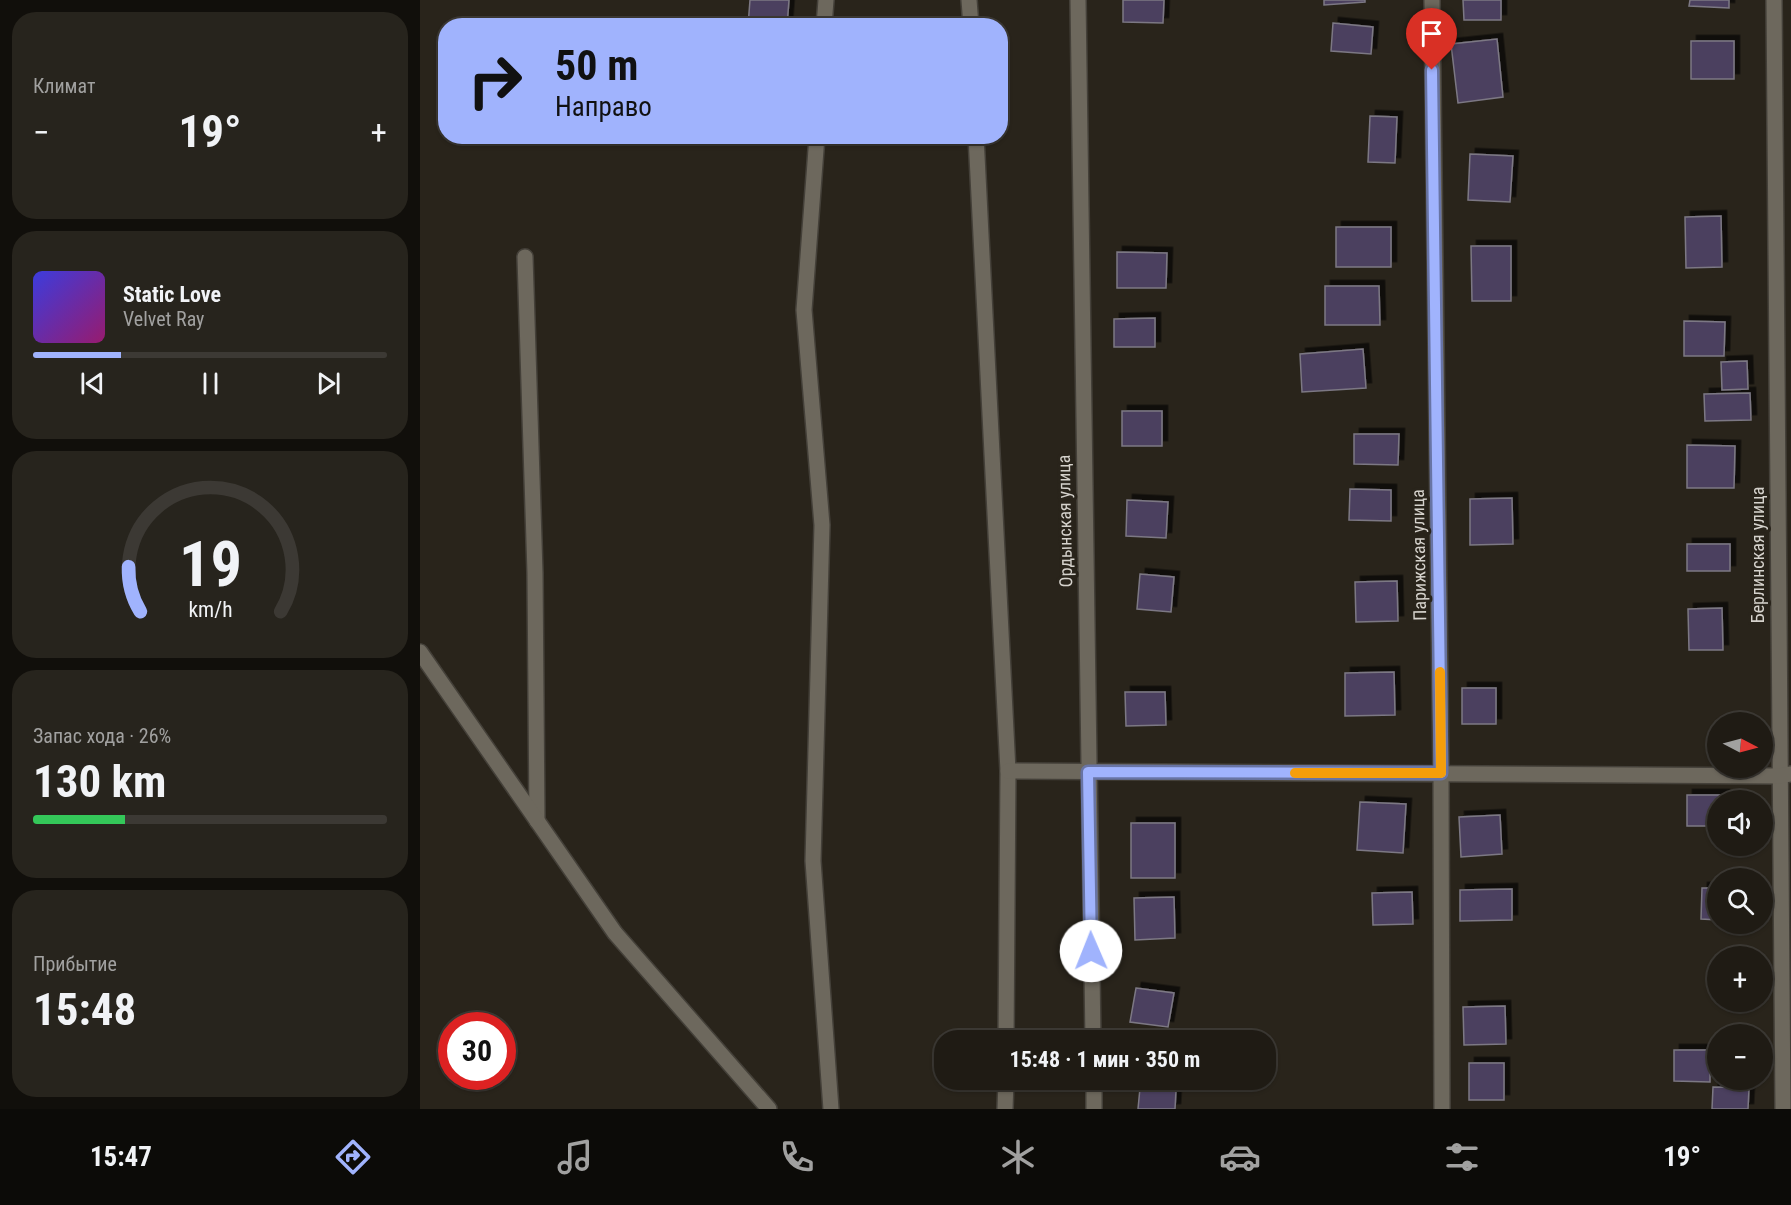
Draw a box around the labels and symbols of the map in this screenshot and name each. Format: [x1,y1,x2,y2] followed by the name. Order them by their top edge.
[1406,8,1457,70] pin
[1053,455,1076,587] street label: Ордынская улица
[1747,487,1768,623] street label: Берлинская улица
[1407,489,1430,621] street label: Парижская улица
[1707,712,1773,778] north arrow
[1059,919,1123,983] position arrow
[438,1012,516,1090] speed limit sign: 30

